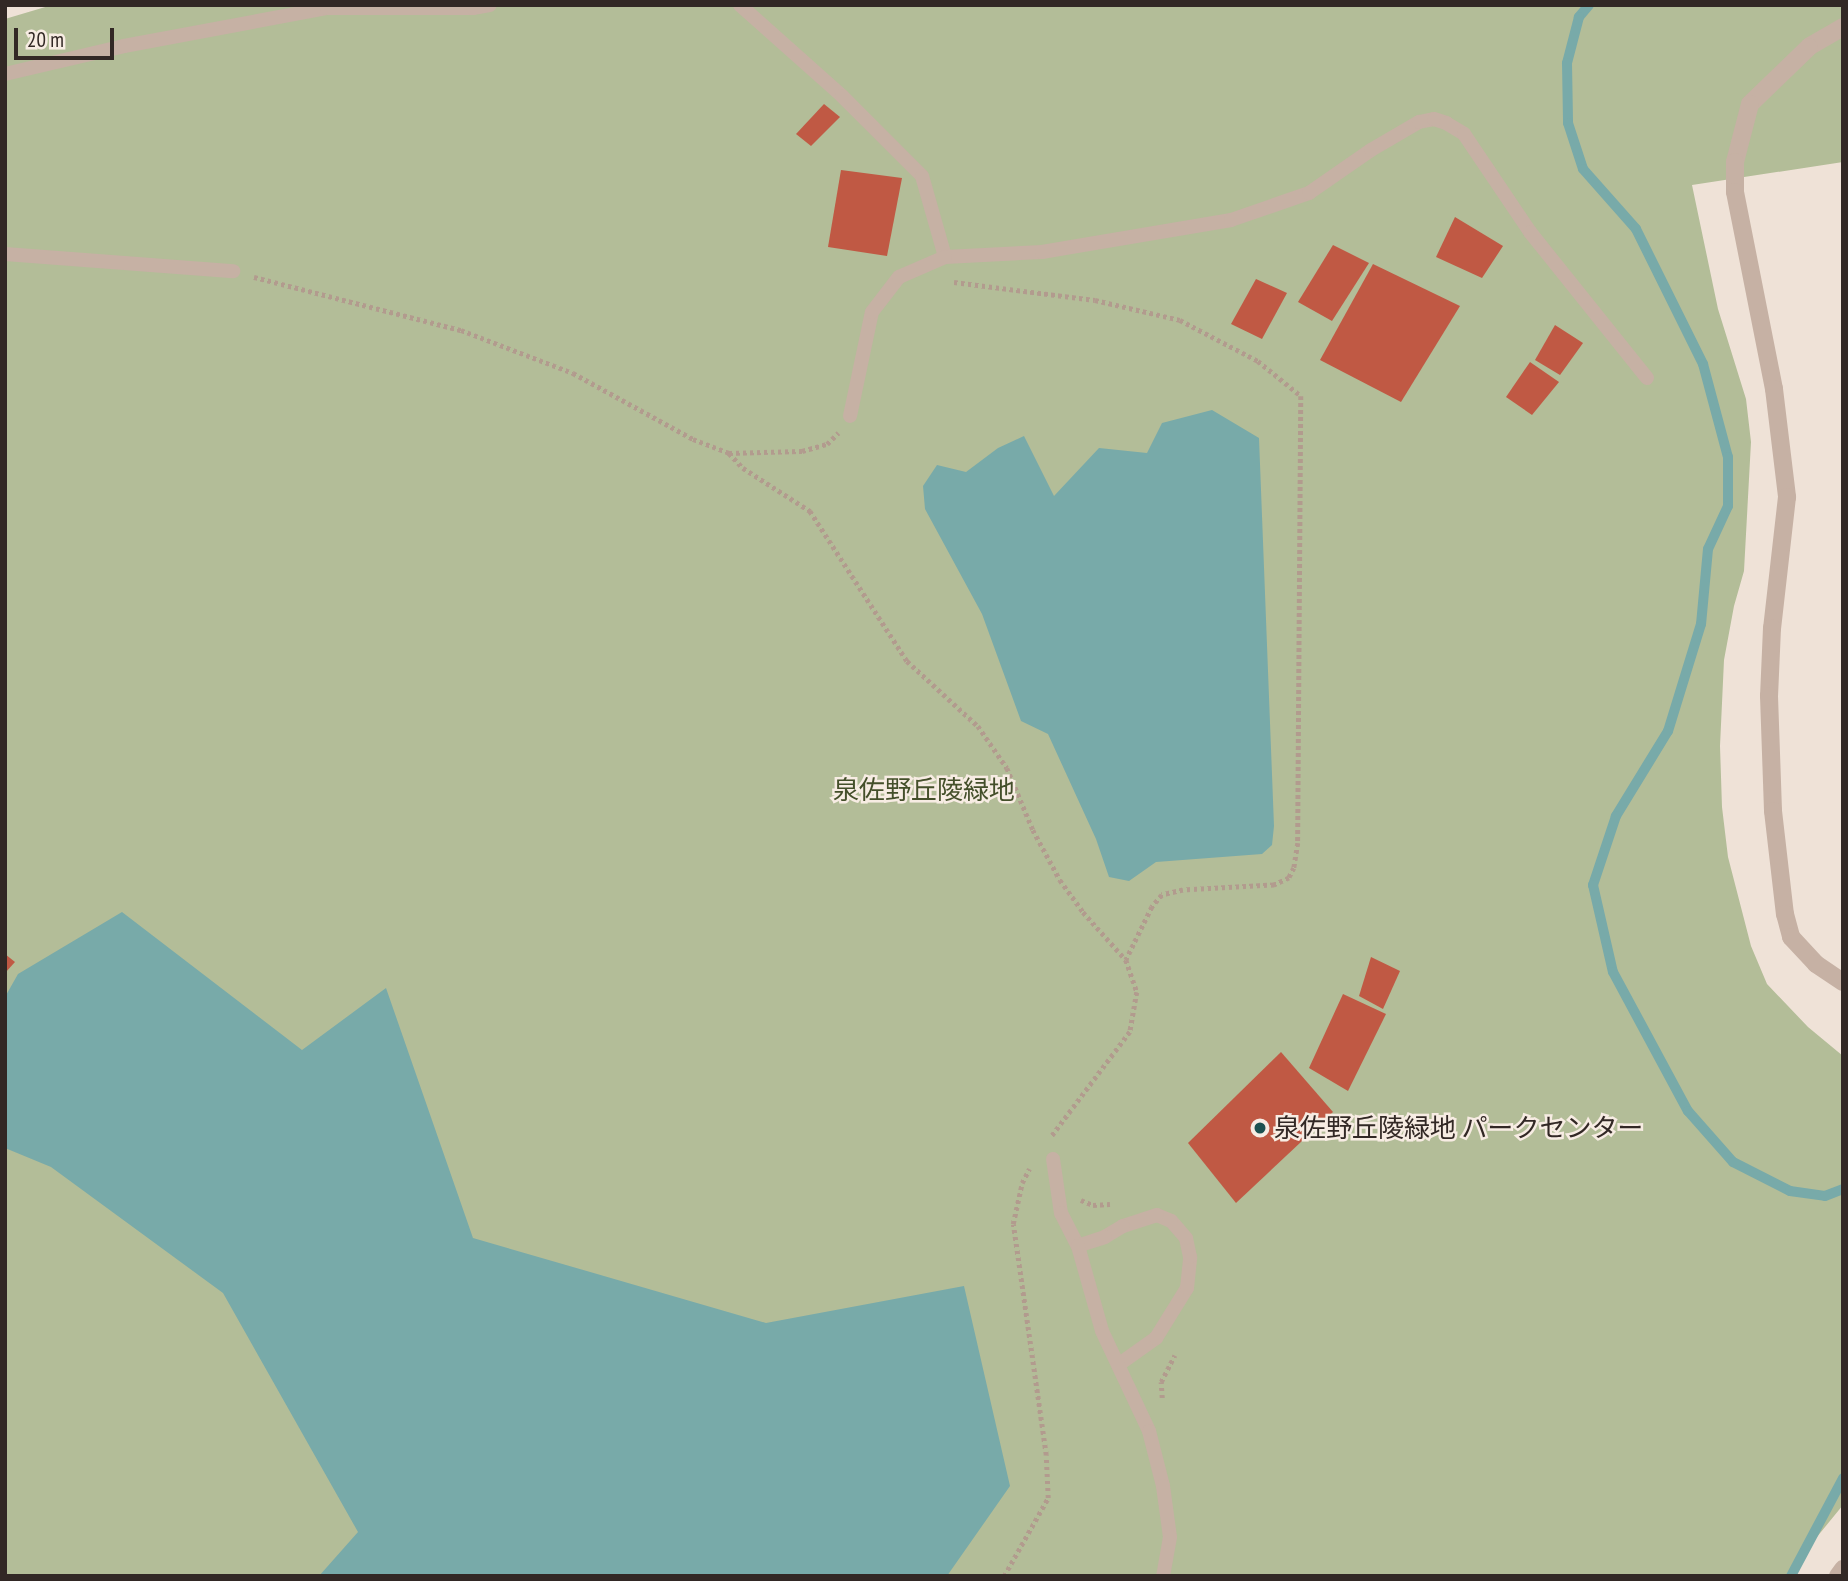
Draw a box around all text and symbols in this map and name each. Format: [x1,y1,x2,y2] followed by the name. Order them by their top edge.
[18,14,117,58] scale bar
[27,26,64,53] text: 20 m
[833,774,1015,806] park label: 泉佐野丘陵緑地
[1274,1112,1644,1144] place label: 泉佐野丘陵緑地 パークセンター
[1252,1120,1268,1136] marker: 泉佐野丘陵緑地 パークセンター

